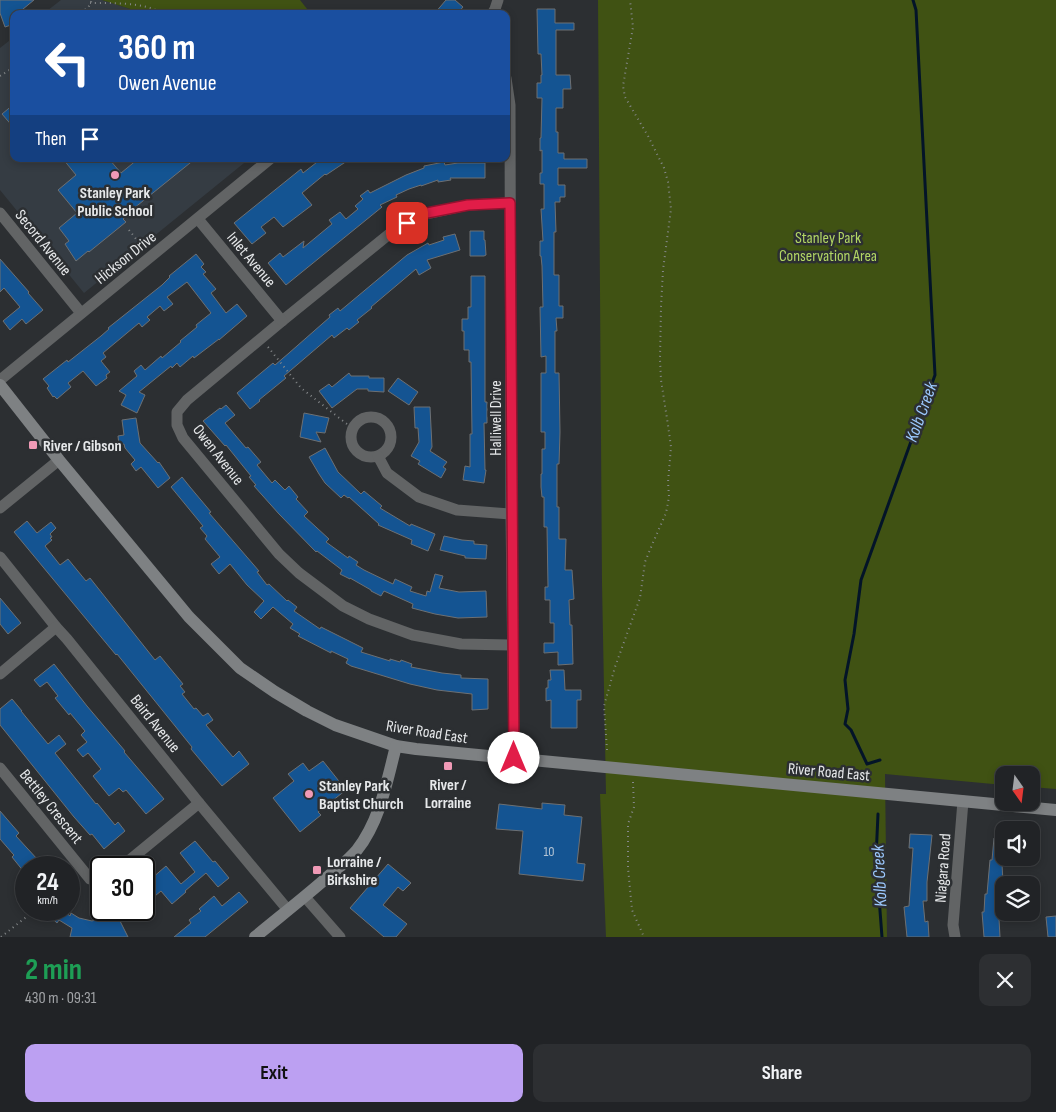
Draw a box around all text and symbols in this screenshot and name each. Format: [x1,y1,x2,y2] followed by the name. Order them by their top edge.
[118,27,195,70] text: 360 m
[35,30,100,95] icon: left
[118,70,217,97] text: Owen Avenue
[76,125,104,153] icon: arrive
[35,128,66,151] text: Then
[109,169,121,181] marker: Stanley Park Public School
[77,184,153,221] place label: Stanley Park Public School
[386,202,428,244] pin
[11,206,75,280] street label: Secord Avenue
[393,209,421,237] icon: arrive
[92,228,160,289] street label: Hickson Drive
[222,229,279,291] street label: Inlet Avenue
[779,229,877,266] park label: Stanley Park Conservation Area
[901,378,942,445] water label: Kolb Creek
[487,380,506,456] street label: Halliwell Drive
[188,421,247,489] street label: Owen Avenue
[43,437,122,456] place label: River / Gibson
[27,439,39,451] marker: River / Gibson
[126,691,184,757] street label: Baird Avenue
[385,717,469,748] street label: River Road East
[487,731,539,783] position arrow
[787,759,871,786] street label: River Road East
[442,760,454,772] marker: River / Lorraine
[15,766,87,848] street label: Bettley Crescent
[995,766,1040,811] north arrow
[995,766,1040,921] map controls
[425,776,471,813] place label: River / Lorraine
[319,777,404,814] place label: Stanley Park Baptist Church
[303,788,315,800] marker: Stanley Park Baptist Church
[995,821,1040,866] button: sound
[932,833,955,903] street label: Niagara Road
[543,843,555,860] house number: 10
[867,843,892,908] water label: Kolb Creek
[327,853,382,890] place label: Lorraine / Birkshire
[90,856,155,921] speed limit sign: 30
[311,864,323,876] marker: Lorraine / Birkshire
[36,867,59,898] text: 24
[995,876,1040,921] button: layers
[37,893,58,908] text: km/h
[25,952,82,988] text: 2 min
[979,954,1031,1006] button: close
[25,989,96,1008] text: 430 m · 09:31
[25,1044,523,1102] button: Exit
[533,1044,1031,1102] button: Share

